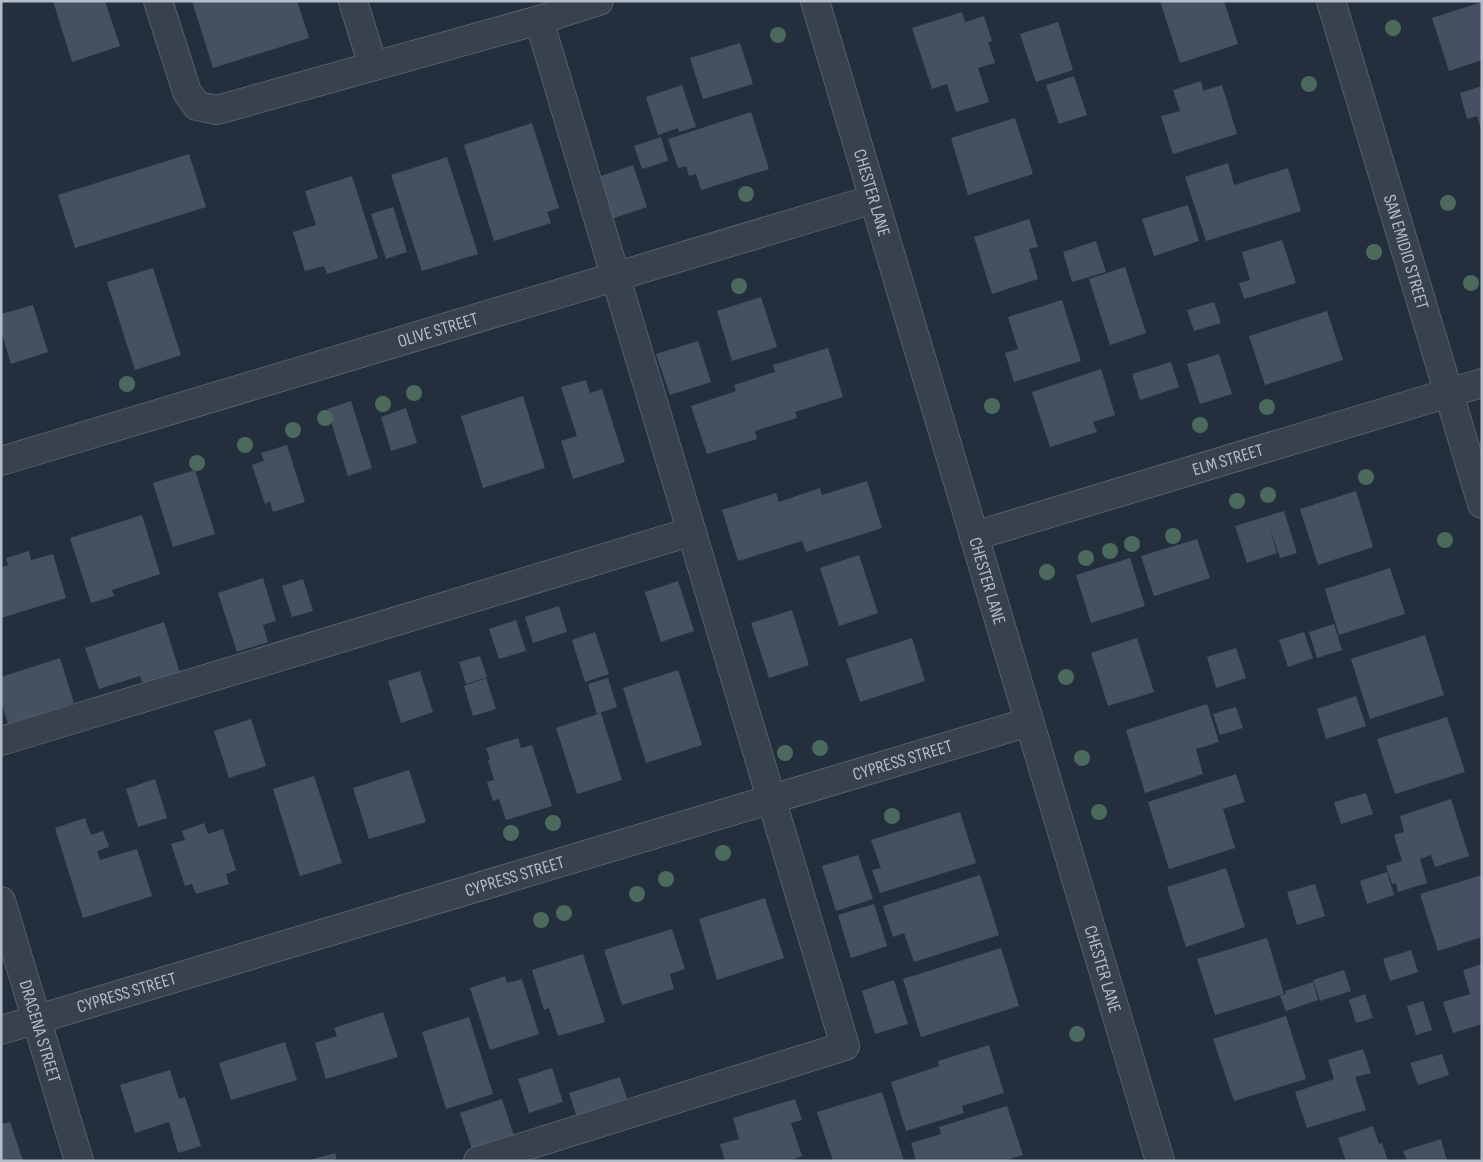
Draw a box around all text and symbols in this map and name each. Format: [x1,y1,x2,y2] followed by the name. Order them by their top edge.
[849,147,894,239] street label: CHESTER LANE
[1379,192,1433,312] street label: SAN EMIDIO STREET
[395,308,481,352] street label: OLIVE STREET
[1190,439,1266,481] street label: ELM STREET
[964,535,1010,627] street label: CHESTER LANE
[850,736,955,785] street label: CYPRESS STREET
[462,852,567,901] street label: CYPRESS STREET
[1080,923,1125,1015] street label: CHESTER LANE
[74,968,179,1018] street label: CYPRESS STREET
[14,978,65,1085] street label: DRACENA STREET

